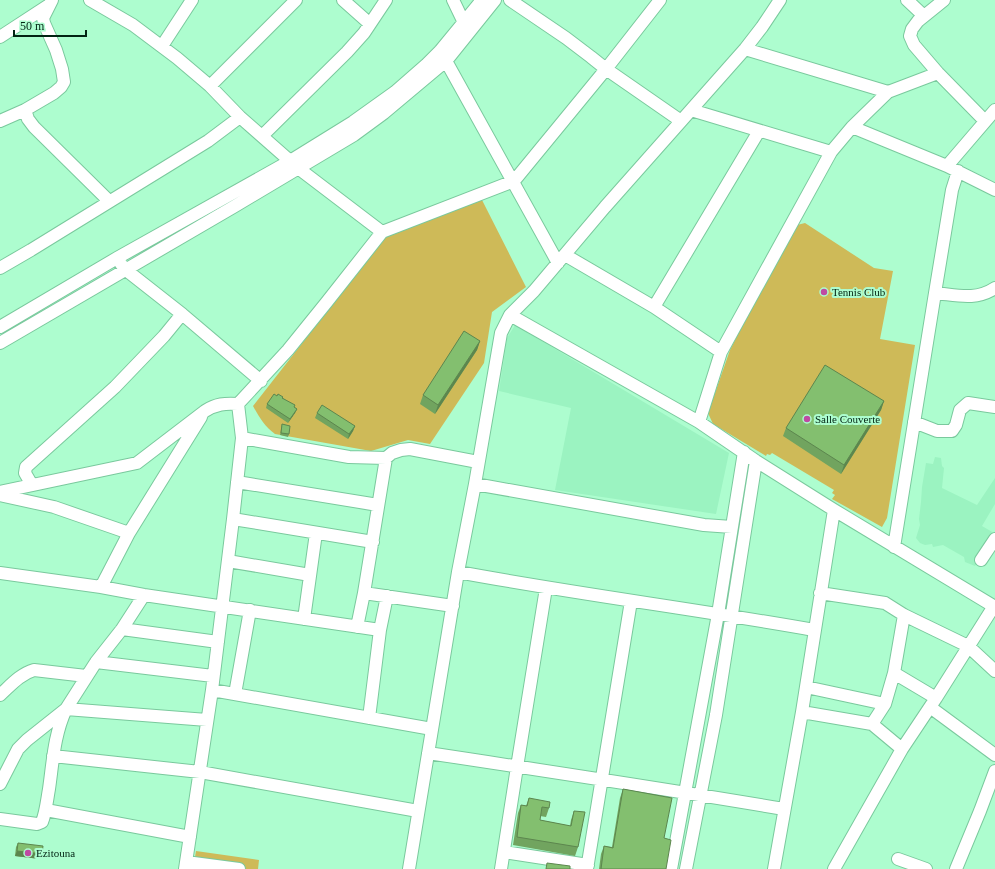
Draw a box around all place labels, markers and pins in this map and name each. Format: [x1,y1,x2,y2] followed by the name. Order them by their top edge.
[832,286,886,298] place label: Tennis Club
[819,287,829,297] marker: Tennis Club
[815,413,880,425] place label: Salle Couverte
[802,414,812,424] marker: Salle Couverte
[36,847,75,859] place label: Ezitouna
[23,848,33,858] marker: Ezitouna

